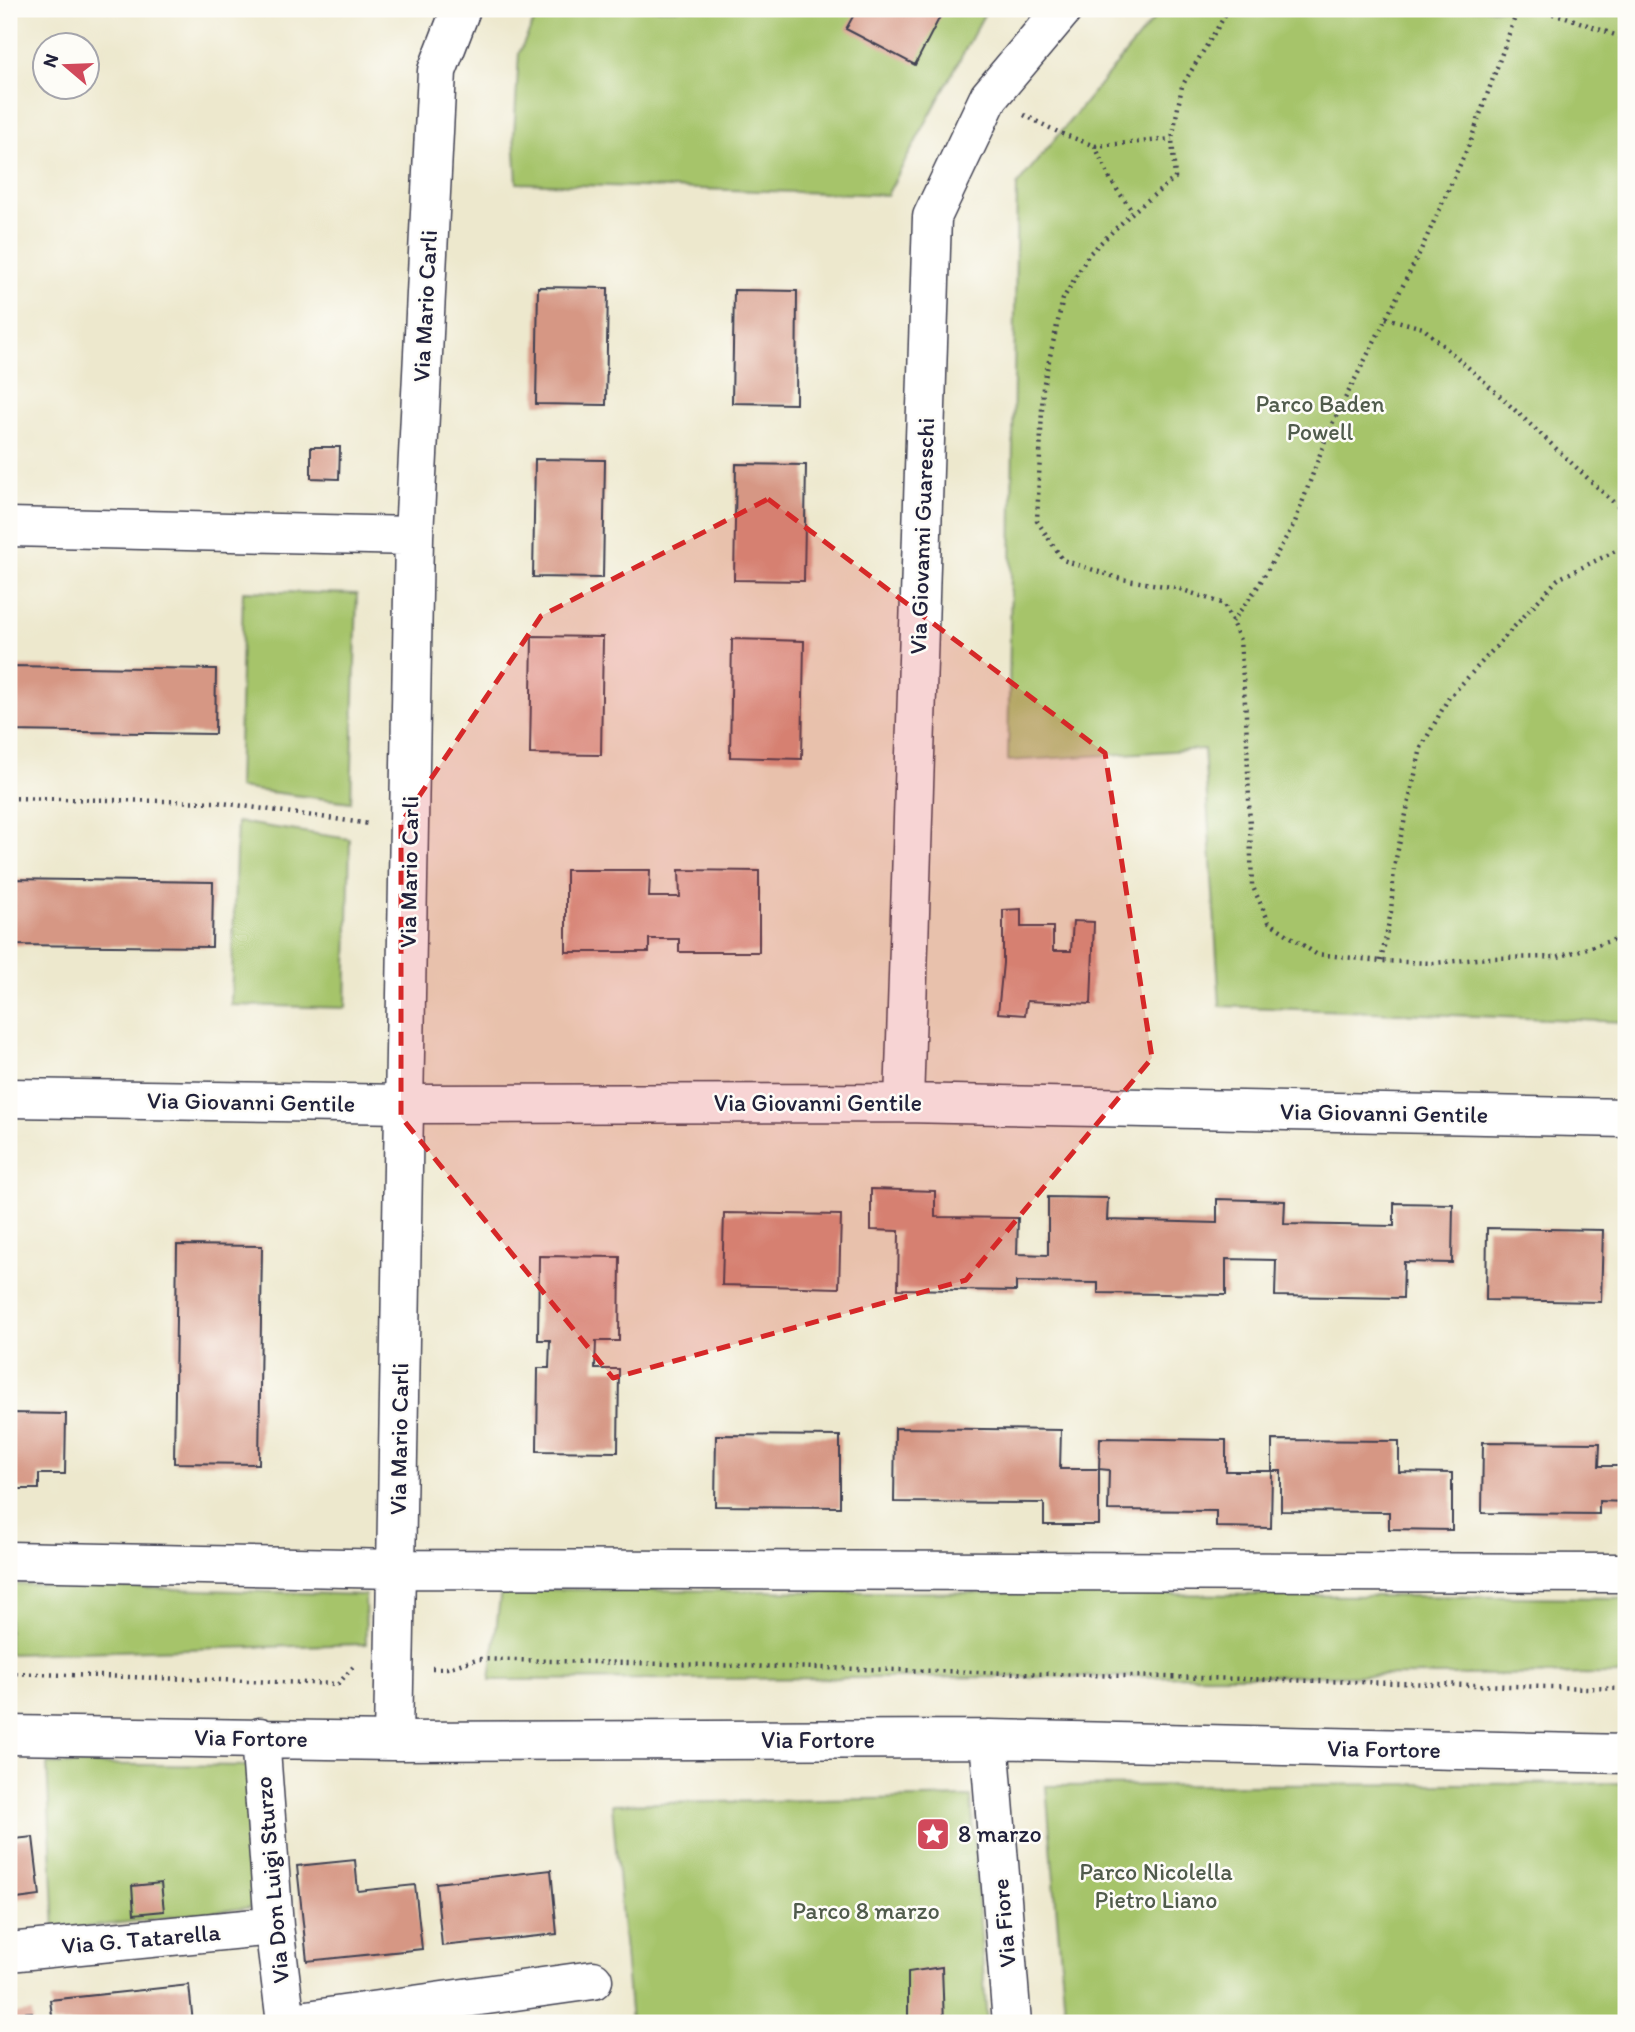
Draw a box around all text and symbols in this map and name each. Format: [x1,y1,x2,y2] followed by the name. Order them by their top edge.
[32,32,102,102] north arrow
[37,51,63,70] text: N
[406,229,443,383] street label: Via Mario Carli
[1255,389,1385,446] park label: Parco Baden Powell
[903,417,940,655] street label: Via Giovanni Guareschi
[393,796,424,948] street label: Via Mario Carli
[147,1085,355,1118] street label: Via Giovanni Gentile
[714,1088,922,1117] street label: Via Giovanni Gentile
[1280,1096,1488,1129] street label: Via Giovanni Gentile
[383,1363,414,1515] street label: Via Mario Carli
[194,1722,308,1753] street label: Via Fortore
[761,1725,875,1754] street label: Via Fortore
[1327,1733,1441,1764] street label: Via Fortore
[248,1775,295,1985] street label: Via Don Luigi Sturzo
[914,1815,952,1853] place icon: 8 marzo
[958,1819,1042,1848] place label: 8 marzo
[1079,1857,1233,1914] park label: Parco Nicolella Pietro Liano
[985,1877,1022,1969] street label: Via Fiore
[792,1896,940,1925] park label: Parco 8 marzo
[60,1917,222,1960] street label: Via G. Tatarella

